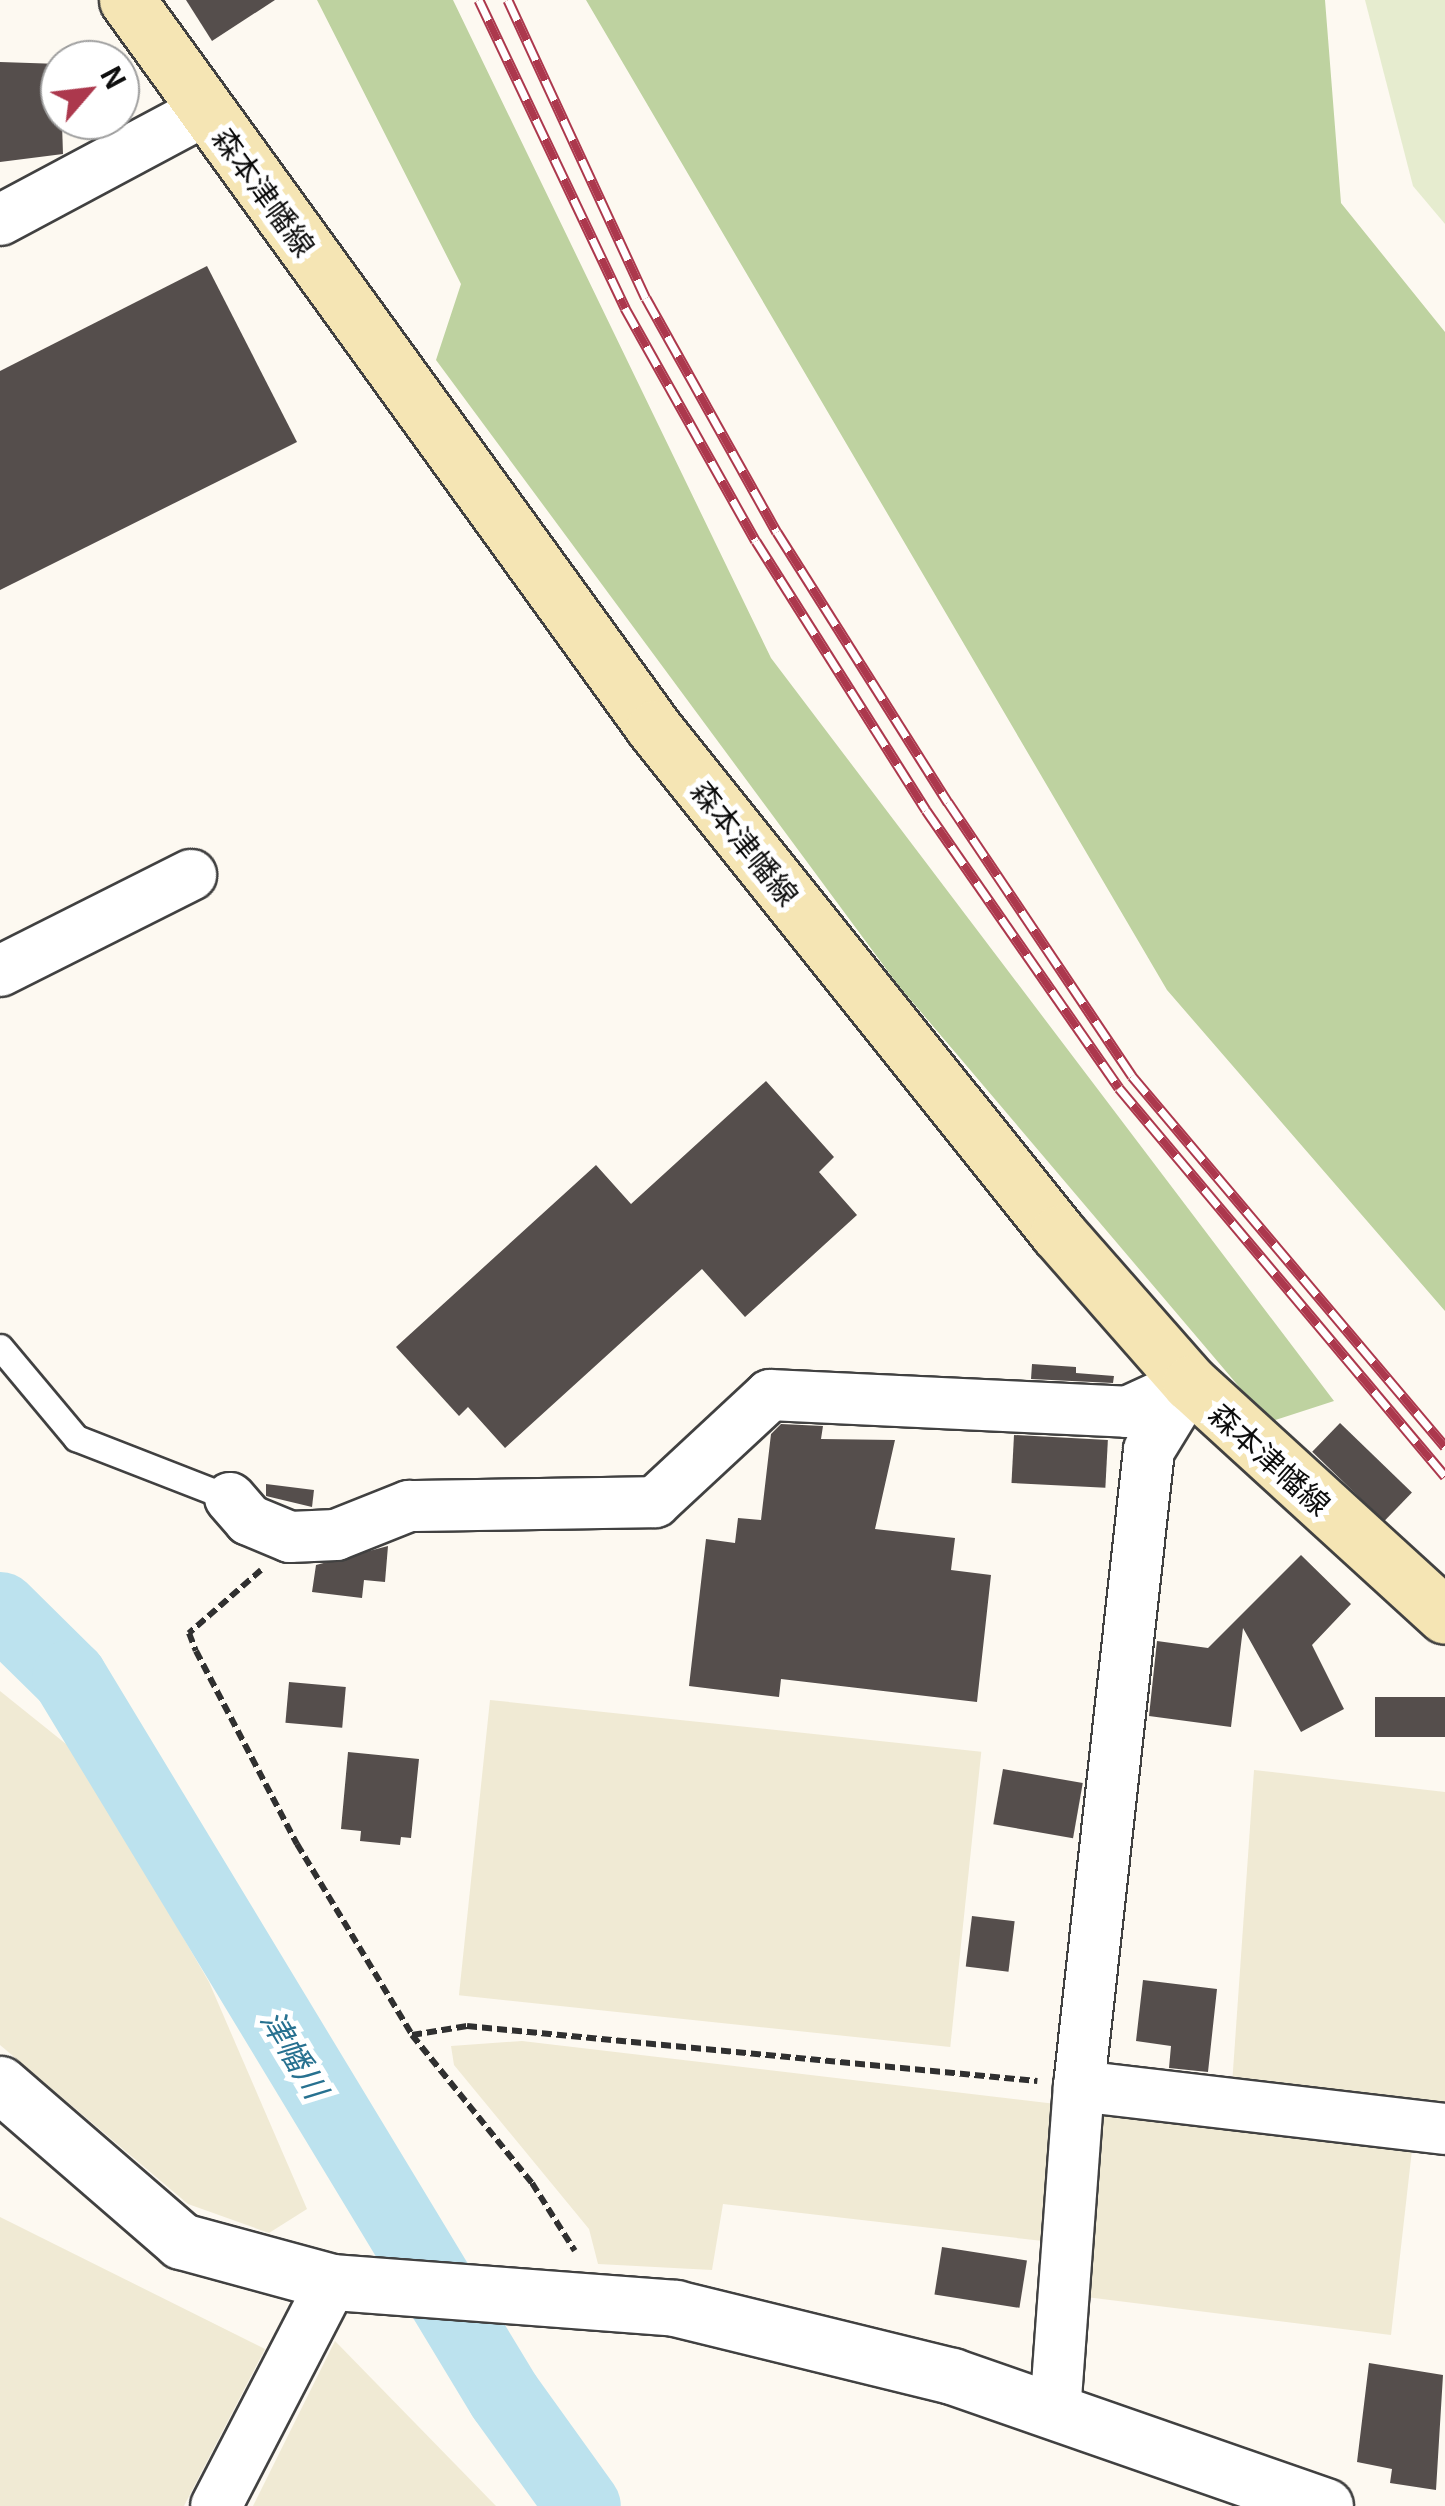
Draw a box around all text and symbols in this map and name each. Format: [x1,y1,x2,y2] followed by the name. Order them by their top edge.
[40,40,140,140] north arrow
[92,58,137,96] text: N
[206,120,324,262] street label: 森本津幡線
[685,772,807,912] street label: 森本津幡線
[1203,1394,1339,1522] street label: 森本津幡線
[255,2002,337,2104] water label: 津幡川

